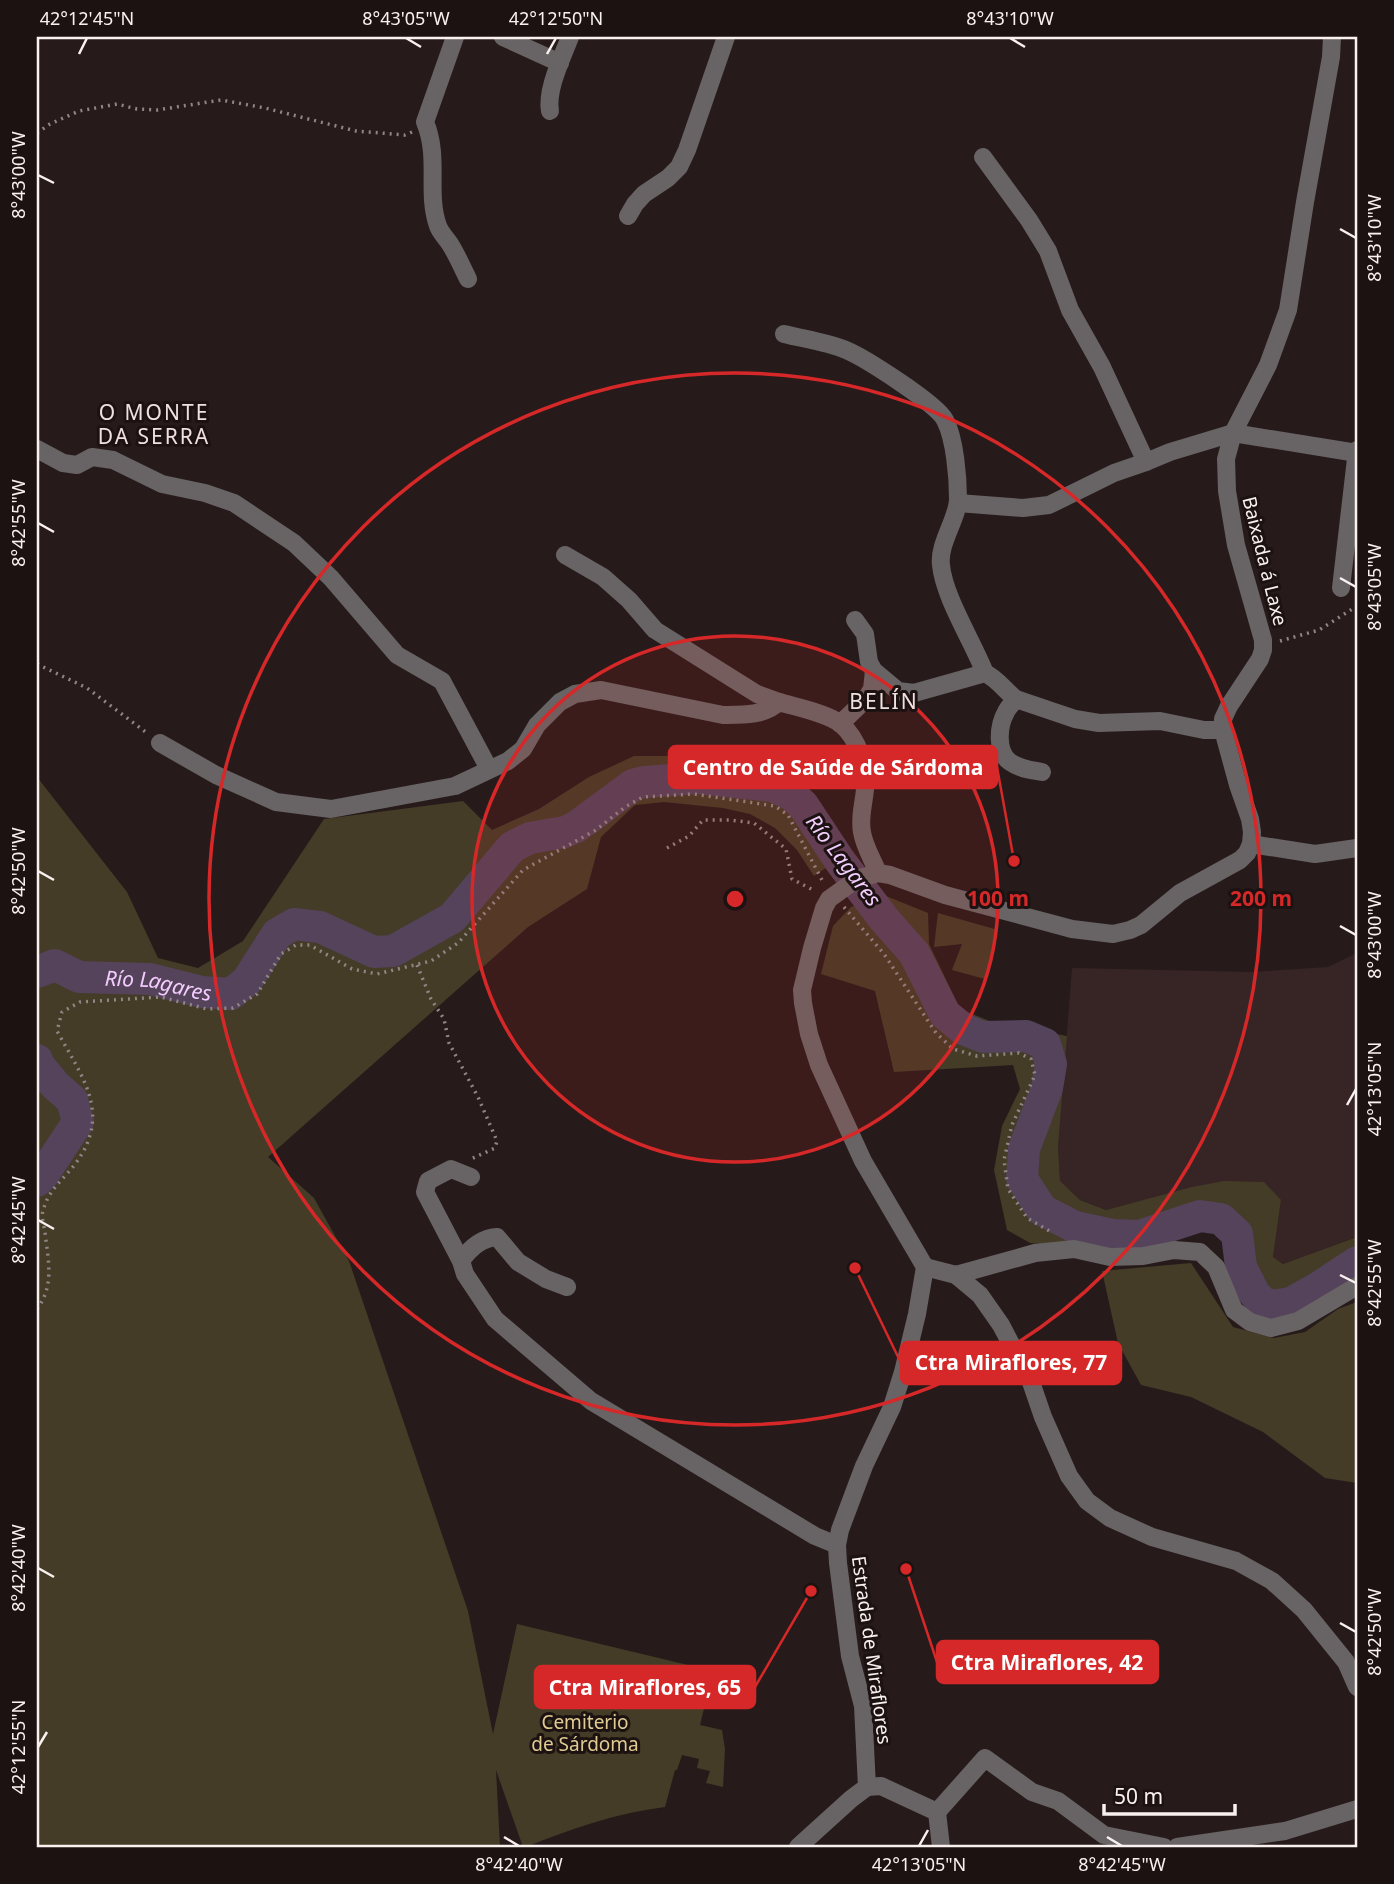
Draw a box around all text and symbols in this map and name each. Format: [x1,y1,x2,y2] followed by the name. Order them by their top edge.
[40,6,134,30] text: 42°12'45"N
[362,6,450,30] text: 8°43'05"W
[509,6,603,30] text: 42°12'50"N
[966,6,1054,30] text: 8°43'10"W
[6,131,30,219] text: 8°43'00"W
[1362,194,1386,282] text: 8°43'10"W
[98,398,210,450] district label: O MONTE DA SERRA
[6,479,30,567] text: 8°42'55"W
[1236,494,1294,628] street label: Baixada á Laxe
[1362,543,1386,631] text: 8°43'05"W
[849,687,919,715] district label: BELÍN
[669,746,997,788] callout: Centro de Saúde de Sárdoma
[683,753,983,781] text: Centro de Saúde de Sárdoma
[800,808,888,912] water label: Río Lagares
[6,827,30,915] text: 8°42'50"W
[967,884,1029,912] text: 100 m
[1230,884,1292,912] text: 200 m
[723,887,747,911] centre of rings
[1362,891,1386,979] text: 8°43'00"W
[104,964,212,1007] water label: Río Lagares
[1362,1042,1386,1136] text: 42°13'05"N
[6,1176,30,1264] text: 8°42'45"W
[1362,1239,1386,1327] text: 8°42'55"W
[901,1342,1121,1384] callout: Ctra Miraflores, 77
[915,1348,1107,1376] text: Ctra Miraflores, 77
[6,1524,30,1612] text: 8°42'40"W
[846,1554,898,1746] street label: Estrada de Miraflores
[1362,1588,1386,1676] text: 8°42'50"W
[937,1641,1158,1683] callout: Ctra Miraflores, 42
[951,1648,1143,1676] text: Ctra Miraflores, 42
[535,1666,755,1708] callout: Ctra Miraflores, 65
[549,1673,741,1701] text: Ctra Miraflores, 65
[6,1700,30,1794] text: 42°12'55"N
[531,1709,639,1757] park label: Cemiterio de Sárdoma
[1104,1772,1235,1816] scale bar
[1114,1782,1163,1810] text: 50 m
[475,1852,563,1876] text: 8°42'40"W
[872,1852,966,1876] text: 42°13'05"N
[1078,1852,1166,1876] text: 8°42'45"W

